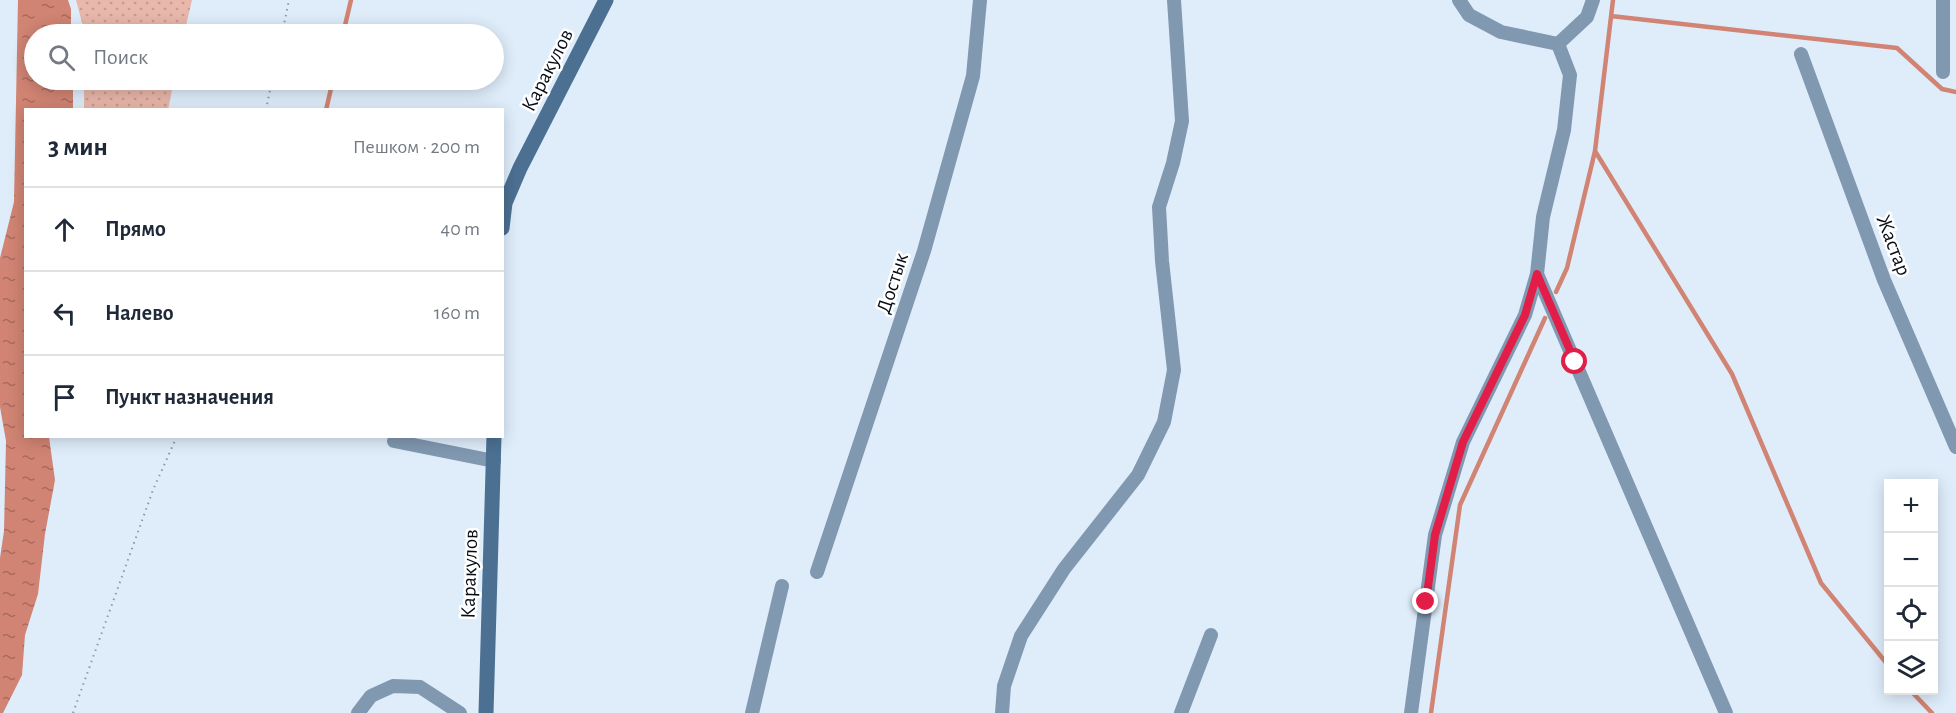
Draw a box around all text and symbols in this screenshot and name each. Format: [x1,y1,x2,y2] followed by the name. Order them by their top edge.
[24,24,504,90] search box
[518,26,577,115] street label: Каракулов
[45,41,78,74] icon: search
[93,46,148,68] text: Поиск
[48,134,108,160] text: 3 мин
[353,137,480,157] text: Пешком · 200 m
[1872,212,1915,278] street label: Жастар
[48,213,81,246] icon: ahead
[105,218,166,240] text: Прямо
[441,219,480,239] text: 40 m
[873,250,912,316] street label: Достык
[48,297,81,330] icon: left
[105,302,174,324] text: Налево
[434,303,480,323] text: 160 m
[1561,348,1587,374] route start
[48,381,81,414] icon: arrive
[105,386,274,408] text: Пункт назначения
[1884,479,1938,695] map controls
[1884,479,1938,533] button: +
[457,529,482,619] street label: Каракулов
[1884,533,1938,587] button: −
[1884,587,1938,641] button: locate
[1412,588,1438,614] route end
[1884,641,1938,695] button: layers

